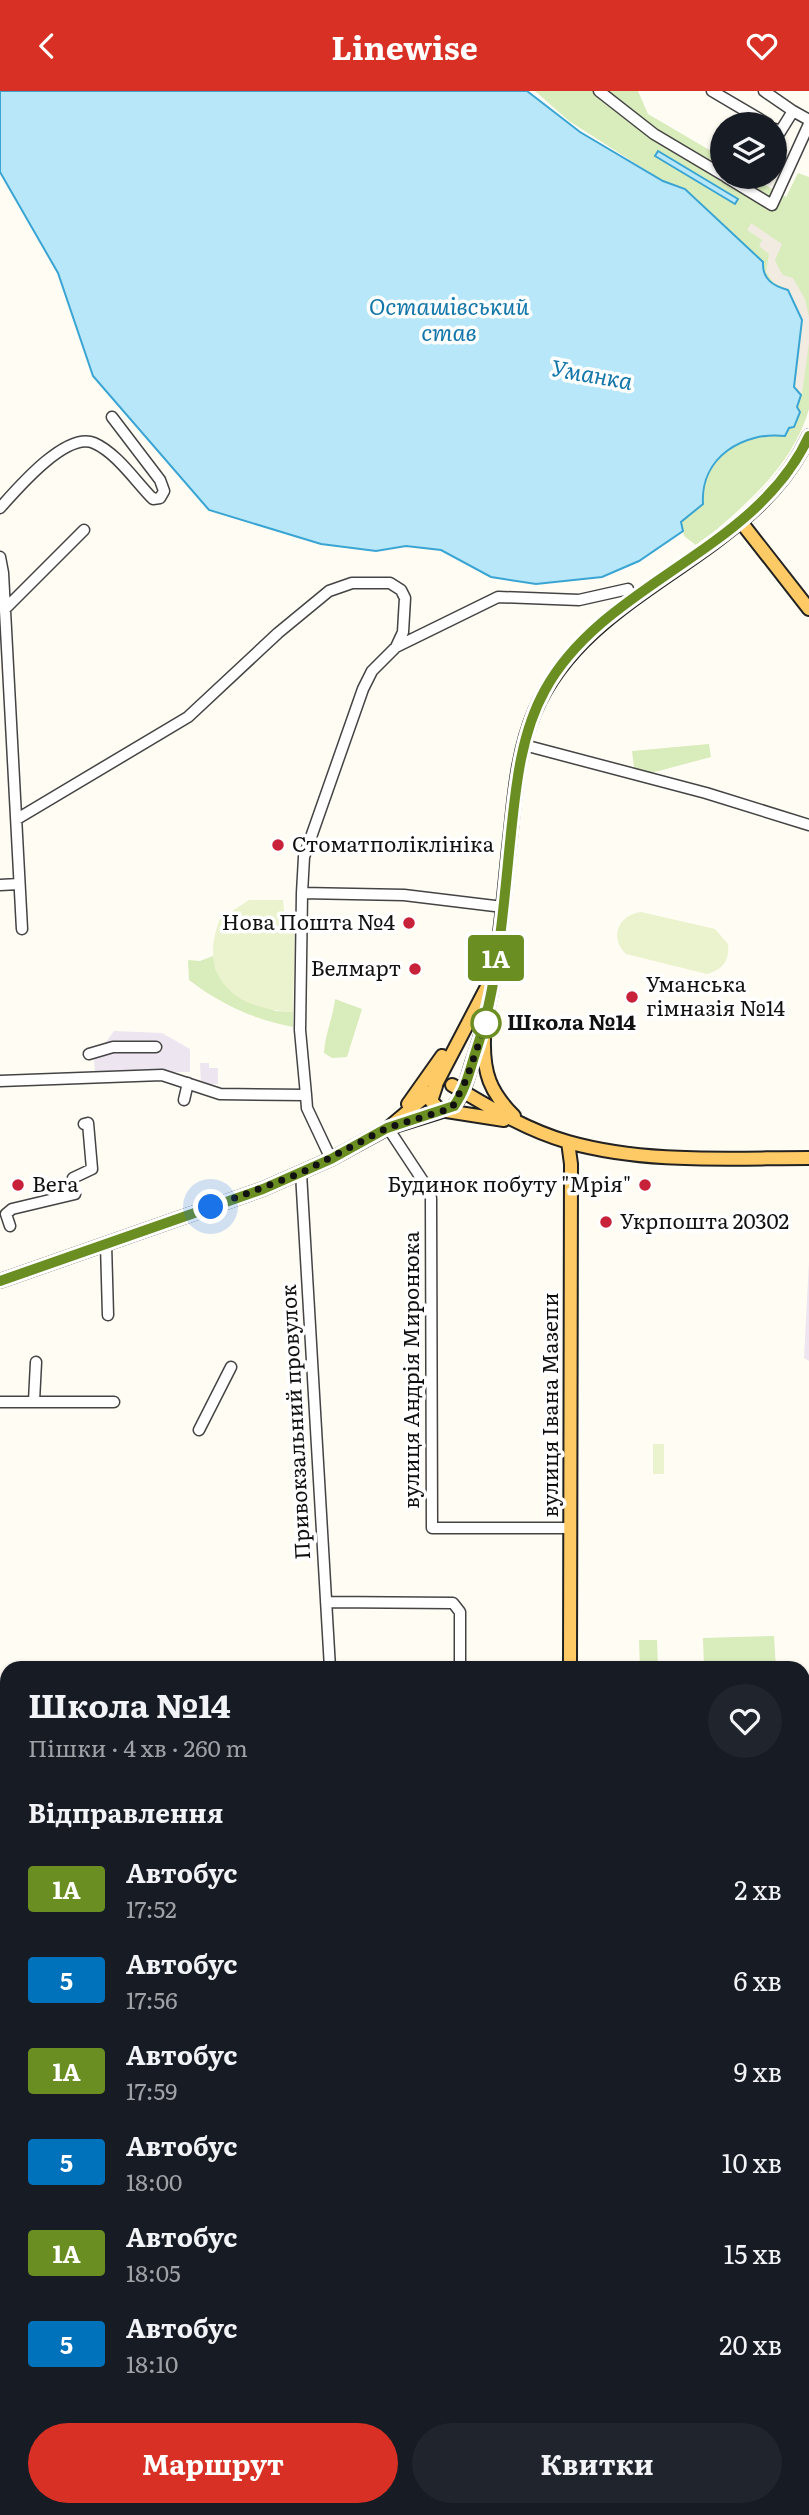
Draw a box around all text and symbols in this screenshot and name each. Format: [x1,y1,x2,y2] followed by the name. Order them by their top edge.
[331,22,478,70] text: Linewise
[28,27,66,65] icon: back
[743,27,781,65] icon: heart
[710,112,787,189] map controls
[710,112,787,189] button: layers
[369,288,530,348] water label: Осташівський став
[549,349,636,397] water label: Уманка
[292,827,495,858] place label: Стоматполіклініка
[270,837,286,853] marker: Стоматполіклініка
[222,905,395,936] place label: Нова Пошта №4
[401,915,417,931] marker: Нова Пошта №4
[464,935,528,981] line badge: 1А
[482,940,510,975] text: 1А
[311,951,401,982] place label: Велмарт
[407,961,423,977] marker: Велмарт
[646,967,786,1022] place label: Уманська гімназія №14
[624,989,640,1005] marker: Уманська гімназія №14
[507,1005,636,1036] place label: Школа №14
[471,1008,501,1038] marker: Школа №14
[32,1167,79,1198] place label: Вега
[387,1167,631,1198] place label: Будинок побуту "Мрія"
[10,1177,26,1193] marker: Вега
[637,1177,653,1193] marker: Будинок побуту "Мрія"
[193,1189,228,1224] your location
[620,1204,789,1235] place label: Укрпошта 20302
[598,1214,614,1230] marker: Укрпошта 20302
[394,1231,425,1509] street label: вулиця Андрія Миронюка
[271,1283,316,1560] street label: Привокзальний провулок
[533,1292,564,1518] street label: вулиця Івана Мазепи
[28,1679,231,1728] text: Школа №14
[708,1684,782,1758] button: heart
[28,1730,248,1764] text: Пішки · 4 хв · 260 m
[28,1792,223,1831] text: Відправлення
[126,1852,237,1891] text: Автобус
[734,1869,782,1908] text: 2 хв
[52,1871,81,1906] text: 1А
[126,1891,177,1925] text: 17:52
[126,1943,237,1982] text: Автобус
[733,1960,782,1999] text: 6 хв
[60,1962,73,1997] text: 5
[126,1982,178,2016] text: 17:56
[126,2034,237,2073] text: Автобус
[734,2051,782,2090] text: 9 хв
[52,2053,81,2088] text: 1А
[126,2073,177,2107] text: 17:59
[126,2125,237,2164] text: Автобус
[722,2142,782,2181] text: 10 хв
[60,2144,73,2179] text: 5
[126,2164,182,2198] text: 18:00
[126,2216,237,2255] text: Автобус
[724,2233,782,2272] text: 15 хв
[52,2235,81,2270] text: 1А
[126,2255,181,2289] text: 18:05
[126,2307,237,2346] text: Автобус
[719,2324,782,2363] text: 20 хв
[60,2326,73,2361] text: 5
[126,2346,178,2380] text: 18:10
[28,2423,398,2503] button: Маршрут
[412,2423,782,2503] button: Квитки

